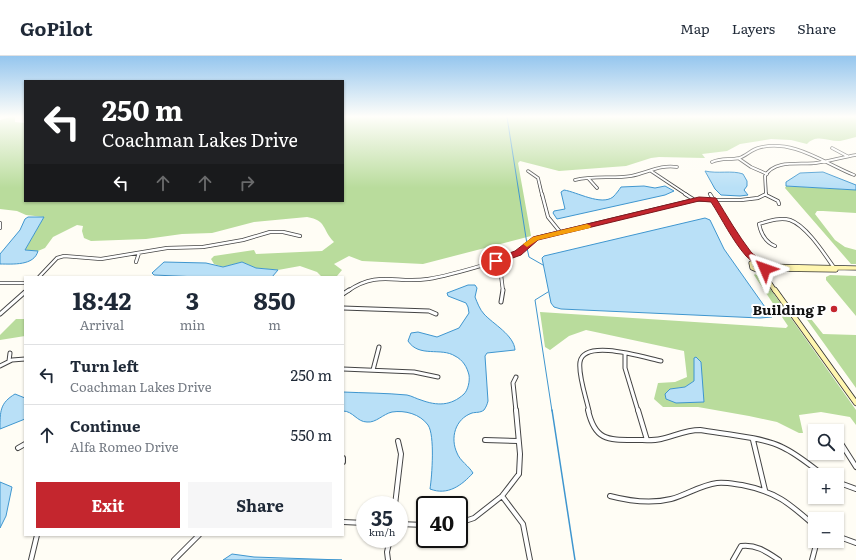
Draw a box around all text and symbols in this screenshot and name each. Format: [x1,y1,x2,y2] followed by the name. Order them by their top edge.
[20,14,93,42] text: GoPilot
[680,18,710,38] text: Map
[732,18,775,38] text: Layers
[797,18,836,38] text: Share
[102,88,183,130] text: 250 m
[36,96,88,148] icon: left
[102,126,298,153] text: Coachman Lakes Drive
[110,172,132,194] icon: left
[152,172,174,194] icon: ahead
[194,172,216,194] icon: ahead
[236,172,258,194] icon: right
[479,244,513,278] pin
[744,248,786,290] position arrow
[485,250,507,272] icon: arrive
[72,282,131,317] text: 18:42
[186,282,199,317] text: 3
[254,282,296,317] text: 850
[752,299,826,319] place label: Building P
[829,304,839,314] marker: Building P
[80,315,124,334] text: Arrival
[180,315,205,334] text: min
[268,315,281,334] text: m
[70,354,139,377] text: Turn left
[291,363,332,386] text: 250 m
[36,364,58,386] icon: left
[70,377,211,396] text: Coachman Lakes Drive
[70,414,140,437] text: Continue
[291,423,332,446] text: 550 m
[36,424,58,446] icon: ahead
[808,424,844,548] map controls
[808,424,844,460] button: search
[70,437,179,456] text: Alfa Romeo Drive
[808,468,844,504] button: +
[36,482,180,528] button: Exit
[188,482,332,528] button: Share
[416,496,468,548] speed limit sign: 40
[371,502,393,532] text: 35
[808,512,844,548] button: −
[369,524,395,539] text: km/h

